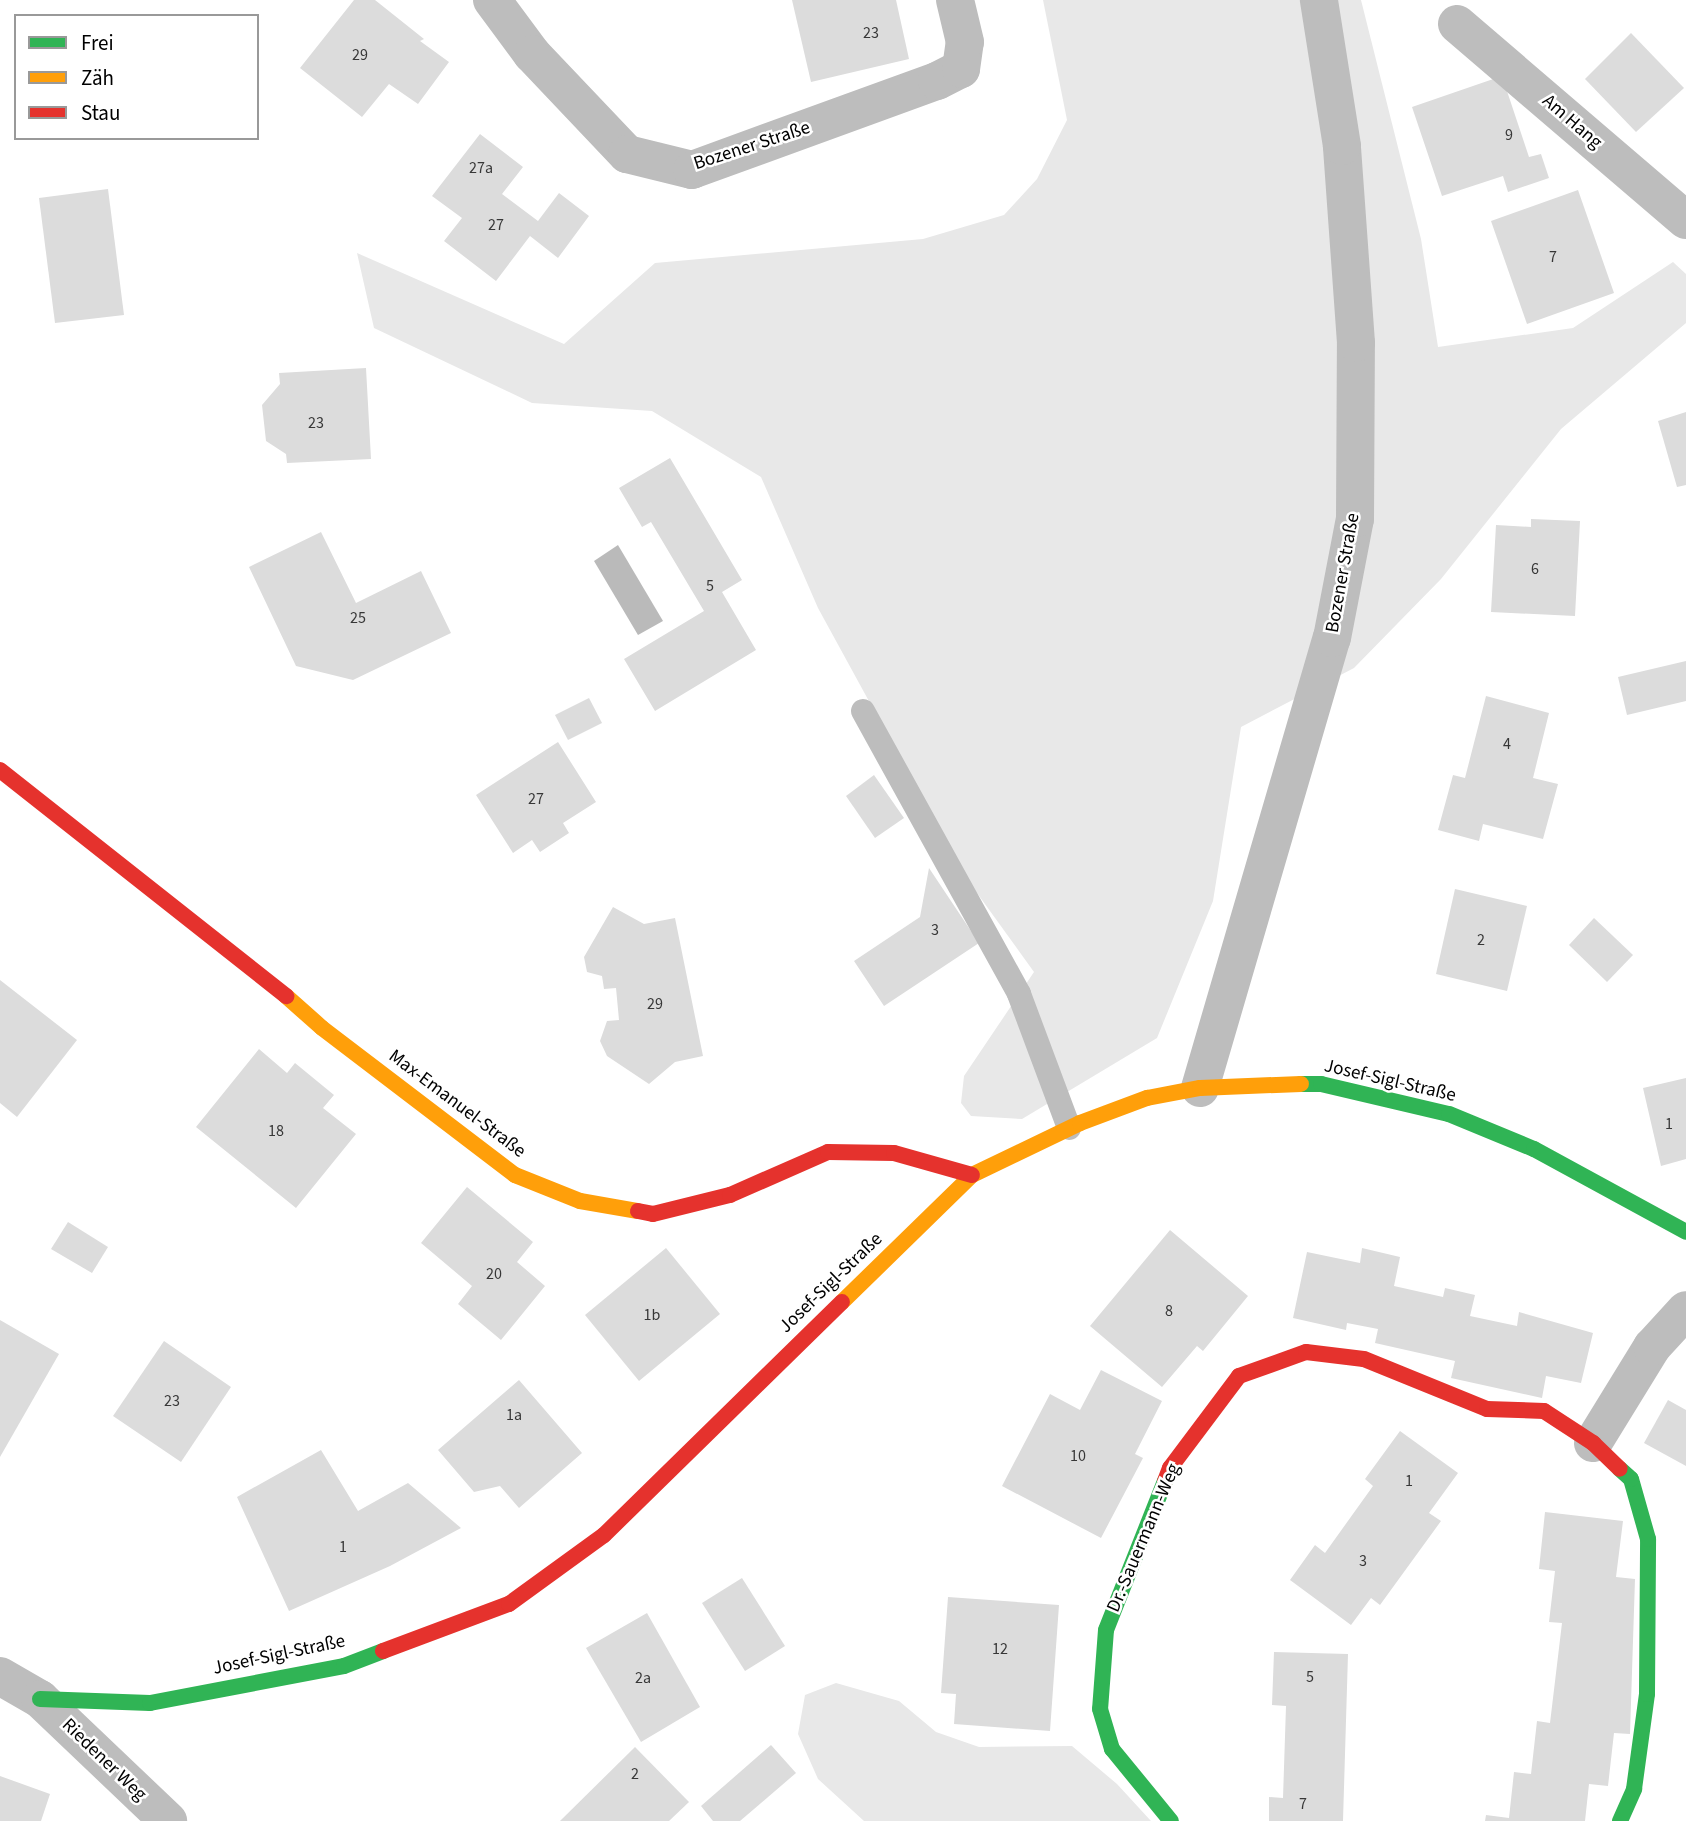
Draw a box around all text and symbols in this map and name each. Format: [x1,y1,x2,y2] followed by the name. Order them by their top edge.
[14,14,259,140] legend
[863,23,879,43] house number: 23
[81,28,114,58] text: Frei
[352,45,368,65] house number: 29
[81,63,114,93] text: Zäh
[1537,90,1607,154] street label: Am Hang
[81,98,120,128] text: Stau
[691,116,813,176] street label: Bozener Straße
[1505,125,1513,145] house number: 9
[469,158,493,178] house number: 27a
[488,215,504,235] house number: 27
[1549,247,1557,267] house number: 7
[308,413,324,433] house number: 23
[1321,511,1365,635] street label: Bozener Straße
[1531,559,1539,579] house number: 6
[706,576,714,596] house number: 5
[350,608,366,628] house number: 25
[1503,734,1511,754] house number: 4
[528,789,544,809] house number: 27
[931,920,939,940] house number: 3
[1477,930,1485,950] house number: 2
[647,994,663,1014] house number: 29
[384,1045,530,1163] street label: Max-Emanuel-Straße
[1322,1055,1458,1107] street label: Josef-Sigl-Straße
[1665,1114,1673,1134] house number: 1
[268,1121,284,1141] house number: 18
[775,1228,887,1338] street label: Josef-Sigl-Straße
[486,1264,502,1284] house number: 20
[1165,1301,1173,1321] house number: 8
[644,1305,660,1325] house number: 1b
[164,1391,180,1411] house number: 23
[506,1405,522,1425] house number: 1a
[1070,1446,1086,1466] house number: 10
[1102,1460,1186,1616] street label: Dr.-Sauermann-Weg
[1405,1471,1413,1491] house number: 1
[339,1537,347,1557] house number: 1
[1359,1551,1367,1571] house number: 3
[211,1630,347,1680] street label: Josef-Sigl-Straße
[992,1639,1008,1659] house number: 12
[1306,1667,1314,1687] house number: 5
[635,1668,651,1688] house number: 2a
[57,1714,151,1806] street label: Riedener Weg
[631,1764,639,1784] house number: 2
[1299,1794,1307,1814] house number: 7

